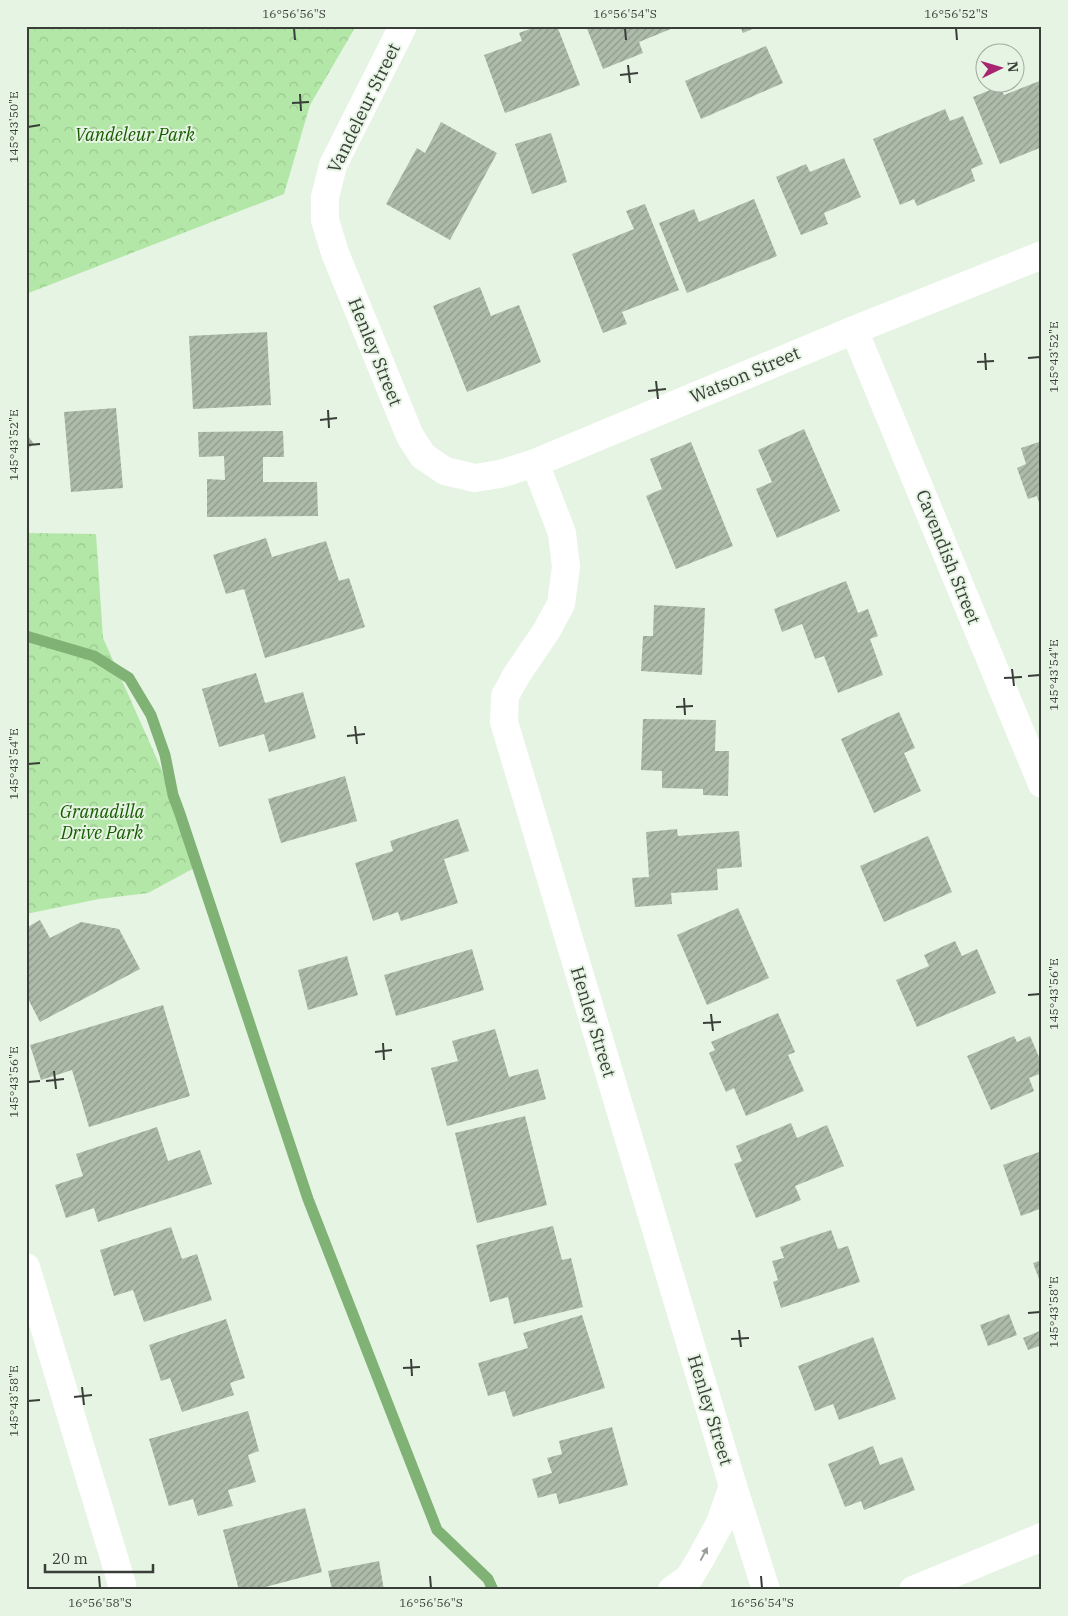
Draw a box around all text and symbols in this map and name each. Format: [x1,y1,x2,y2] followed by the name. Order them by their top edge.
[262,6,326,21] text: 16°56'56"S
[593,6,657,21] text: 16°56'54"S
[924,6,988,21] text: 16°56'52"S
[322,39,405,176] street label: Vandeleur Street
[976,42,1026,92] north arrow
[1004,61,1022,73] text: N
[6,91,21,163] text: 145°43'50"E
[75,123,196,146] park label: Vandeleur Park
[343,294,408,409] street label: Henley Street
[1046,321,1061,393] text: 145°43'52"E
[686,341,803,408] street label: Watson Street
[6,409,21,481] text: 145°43'52"E
[911,486,986,627] street label: Cavendish Street
[1046,639,1061,711] text: 145°43'54"E
[6,728,21,800] text: 145°43'54"E
[60,800,145,844] park label: Granadilla Drive Park
[1046,958,1061,1030] text: 145°43'56"E
[566,964,621,1080] street label: Henley Street
[6,1046,21,1118] text: 145°43'56"E
[1046,1276,1061,1348] text: 145°43'58"E
[683,1352,738,1468] street label: Henley Street
[6,1365,21,1437] text: 145°43'58"E
[45,1541,152,1573] scale bar
[700,1546,708,1561] one-way arrow
[52,1549,88,1568] text: 20 m
[68,1595,132,1610] text: 16°56'58"S
[399,1595,463,1610] text: 16°56'56"S
[730,1595,794,1610] text: 16°56'54"S

